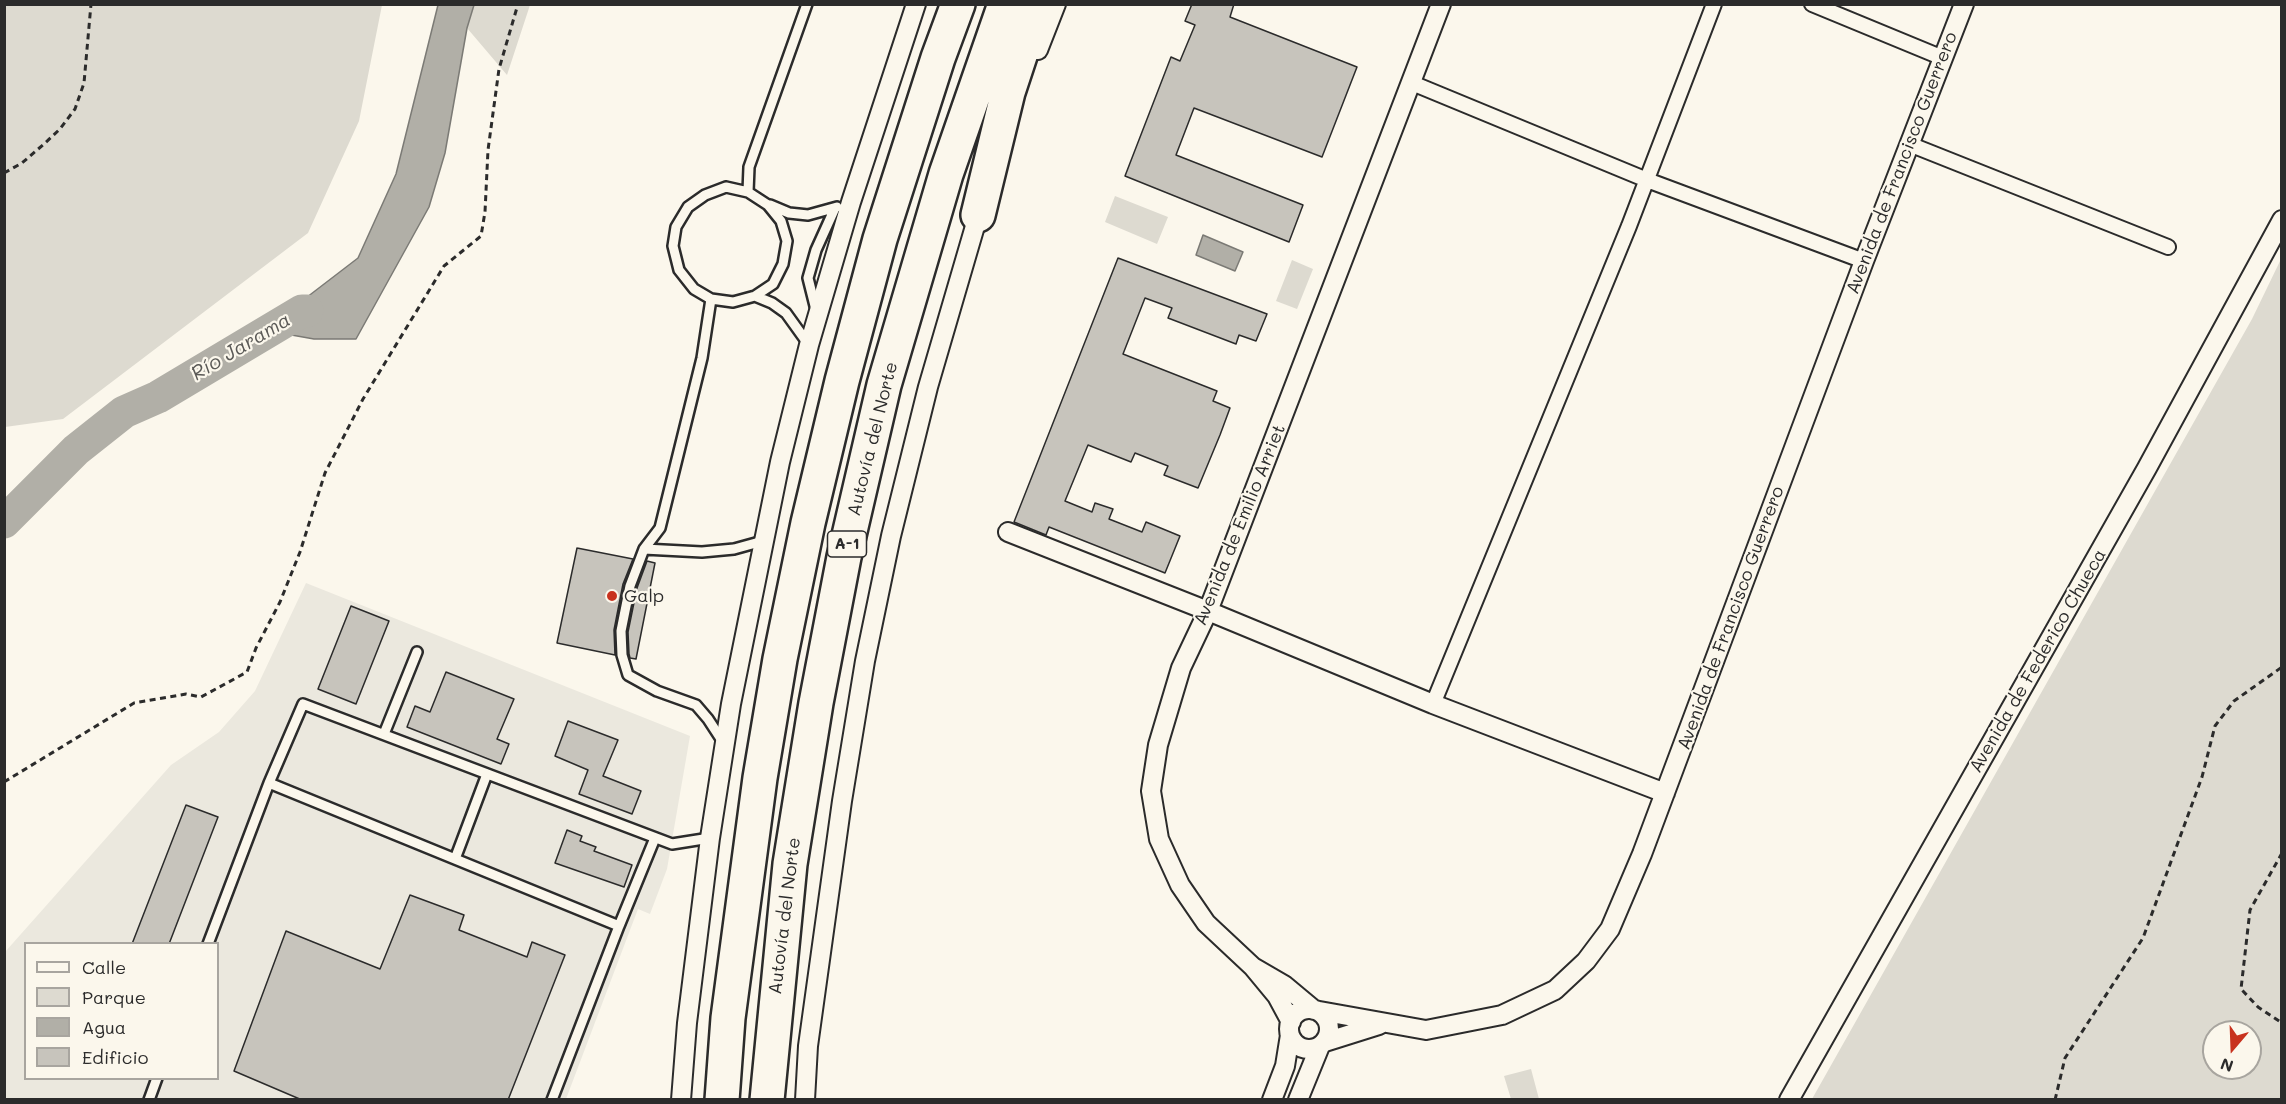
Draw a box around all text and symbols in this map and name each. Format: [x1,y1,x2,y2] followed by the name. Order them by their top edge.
[1842,29,1962,297] street label: Avenida de Francisco Guerrero
[187,308,295,386] water label: Río Jarama
[843,360,903,518] street label: Autovía del Norte
[1190,421,1290,629] street label: Avenida de Emilio Arriet
[1673,483,1789,753] street label: Avenida de Francisco Guerrero
[828,531,866,557] road number: A-1
[1965,545,2111,777] street label: Avenida de Federico Chueca
[624,585,664,607] place label: Galp
[605,589,619,603] marker: Galp
[765,836,805,996] street label: Autovía del Norte
[24,942,219,1080] legend
[82,955,126,979] text: Calle
[82,985,146,1009] text: Parque
[82,1015,126,1039] text: Agua
[2202,1020,2262,1080] north arrow
[82,1045,149,1069] text: Edificio
[2217,1054,2236,1078] text: N

